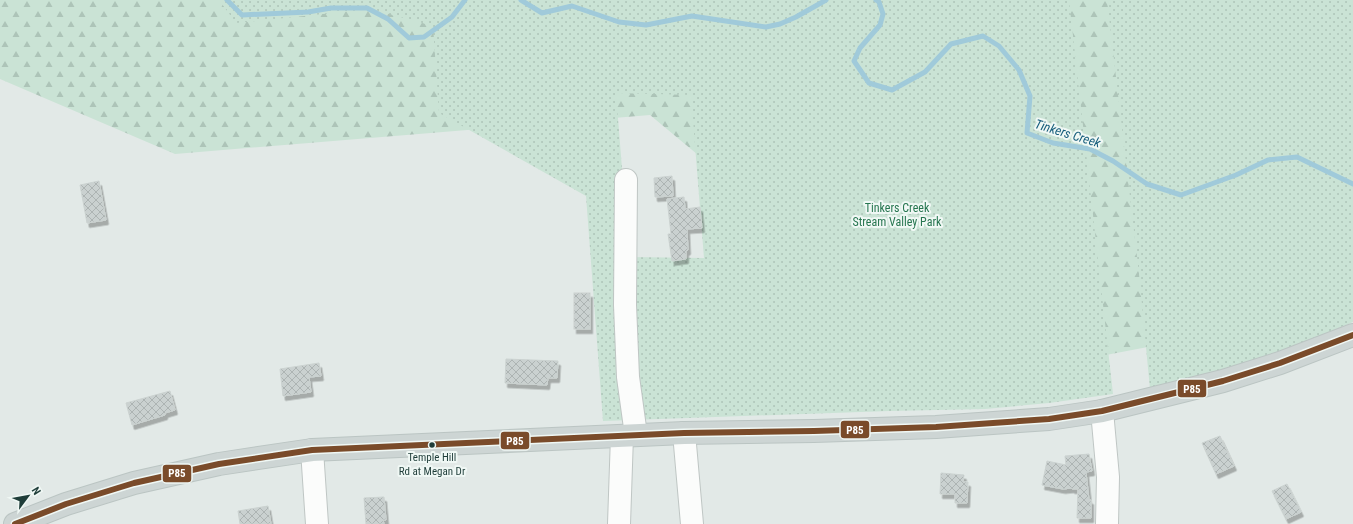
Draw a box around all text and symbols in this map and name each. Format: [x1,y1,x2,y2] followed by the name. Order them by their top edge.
[1033,116,1103,151] water label: Tinkers Creek
[853,201,942,229] park label: Tinkers Creek Stream Valley Park
[1177,379,1207,398] line badge: P85
[1183,383,1201,396] text: P85
[840,420,870,439] line badge: P85
[846,424,864,437] text: P85
[500,431,530,450] line badge: P85
[506,435,524,448] text: P85
[427,440,437,450] marker: Temple Hill Rd at Megan Dr
[399,451,466,478] place label: Temple Hill Rd at Megan Dr
[162,464,192,483] line badge: P85
[168,467,186,480] text: P85
[8,476,48,516] north arrow
[29,485,43,497] text: N

